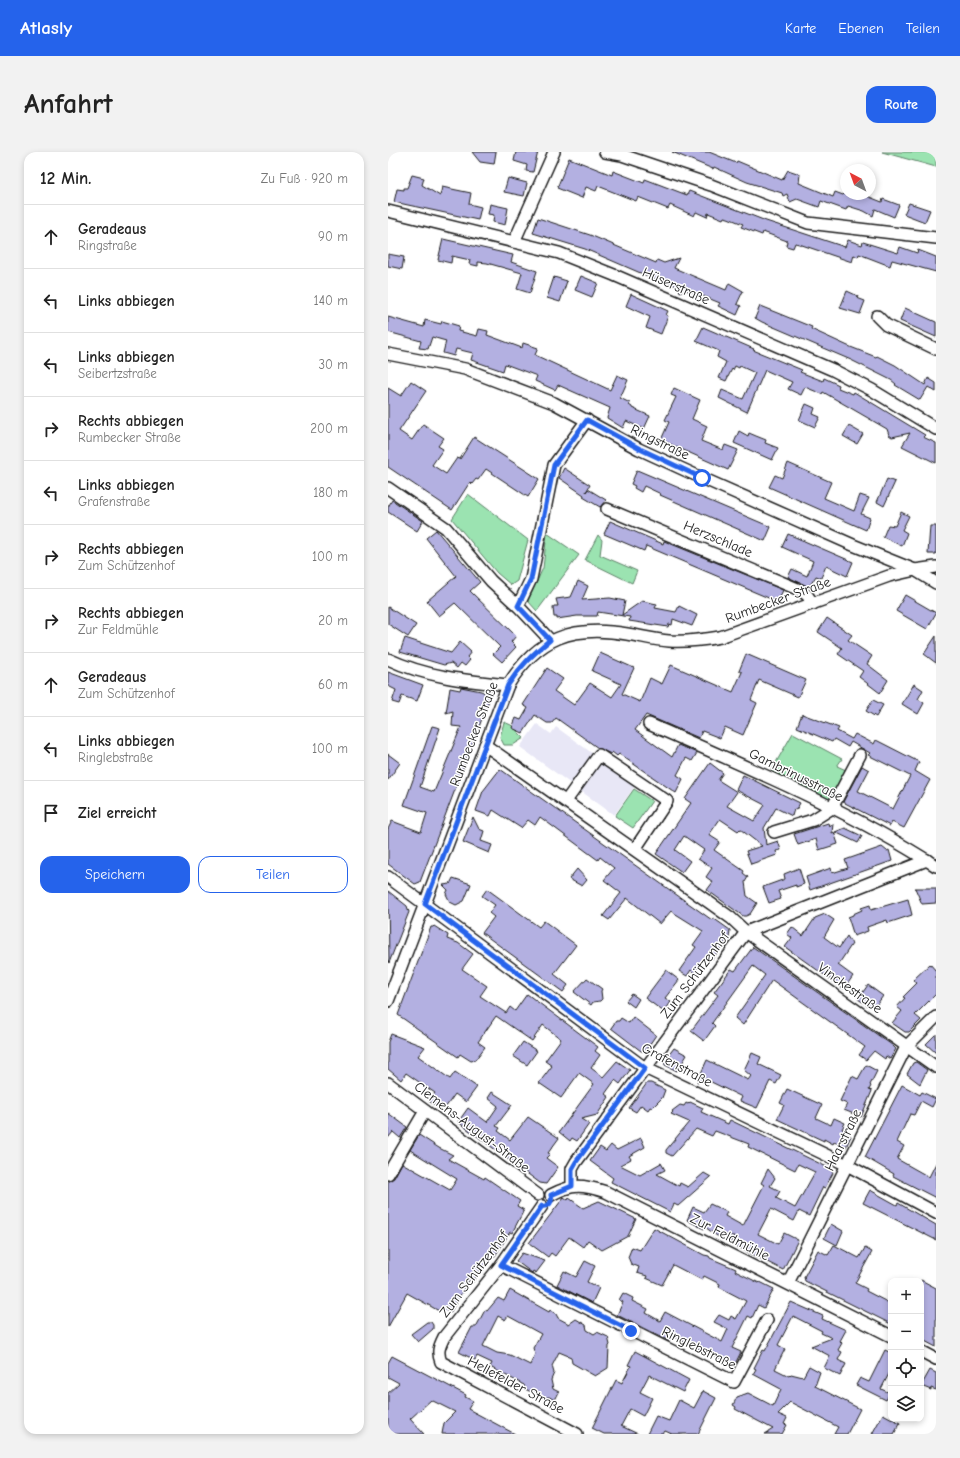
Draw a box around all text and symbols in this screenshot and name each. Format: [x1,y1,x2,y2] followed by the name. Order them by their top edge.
[20,17,72,39] text: Atlasly
[785,20,816,37] text: Karte
[838,20,884,37] text: Ebenen
[906,20,940,37] text: Teilen
[866,86,936,123] button: Route
[24,88,113,120] text: Anfahrt
[840,164,876,200] north arrow
[40,169,91,188] text: 12 Min.
[261,171,348,186] text: Zu Fuß · 920 m
[78,220,146,238] text: Geradeaus
[40,226,62,248] icon: ahead
[318,229,348,244] text: 90 m
[78,238,137,253] text: Ringstraße
[639,264,713,308] street label: Hüserstraße
[40,290,62,312] icon: left
[78,292,175,310] text: Links abbiegen
[314,293,348,308] text: 140 m
[78,348,175,366] text: Links abbiegen
[40,354,62,376] icon: left
[318,357,348,372] text: 30 m
[78,366,157,381] text: Seibertzstraße
[78,412,184,430] text: Rechts abbiegen
[40,418,62,440] icon: right
[628,420,692,464] street label: Ringstraße
[310,421,348,436] text: 200 m
[78,430,181,445] text: Rumbecker Straße
[693,469,711,487] route start
[78,476,175,494] text: Links abbiegen
[40,482,62,504] icon: left
[313,485,348,500] text: 180 m
[78,494,150,509] text: Grafenstraße
[681,517,755,561] street label: Herzschlade
[78,540,184,558] text: Rechts abbiegen
[40,546,62,568] icon: right
[312,549,348,564] text: 100 m
[78,558,175,573] text: Zum Schützenhof
[723,573,833,627] street label: Rumbecker Straße
[78,604,184,622] text: Rechts abbiegen
[40,610,62,632] icon: right
[318,613,348,628] text: 20 m
[78,622,158,637] text: Zur Feldmühle
[78,668,146,686] text: Geradeaus
[40,674,62,696] icon: ahead
[318,677,348,692] text: 60 m
[446,679,502,789] street label: Rumbecker Straße
[78,686,175,701] text: Zum Schützenhof
[78,732,175,750] text: Links abbiegen
[40,738,62,760] icon: left
[312,741,348,756] text: 100 m
[746,745,846,805] street label: Gambrinusstraße
[78,750,153,765] text: Ringlebstraße
[40,802,62,824] icon: arrive
[78,804,156,822] text: Ziel erreicht
[40,856,190,893] button: Speichern
[198,856,348,893] button: Teilen
[657,927,734,1022] street label: Zum Schützenhof
[815,959,885,1017] street label: Vinckestraße
[639,1039,715,1091] street label: Grafenstraße
[411,1078,533,1176] street label: Clemens-August-Straße
[821,1106,865,1174] street label: Haarstraße
[688,1210,772,1264] street label: Zur Feldmühle
[436,1226,513,1321] street label: Zum Schützenhof
[888,1278,924,1422] map controls
[888,1278,924,1314] button: +
[888,1314,924,1350] button: −
[622,1322,640,1340] route end
[659,1323,739,1373] street label: Ringlebstraße
[888,1350,924,1386] button: locate
[465,1352,567,1418] street label: Hellefelder Straße
[888,1386,924,1422] button: layers

